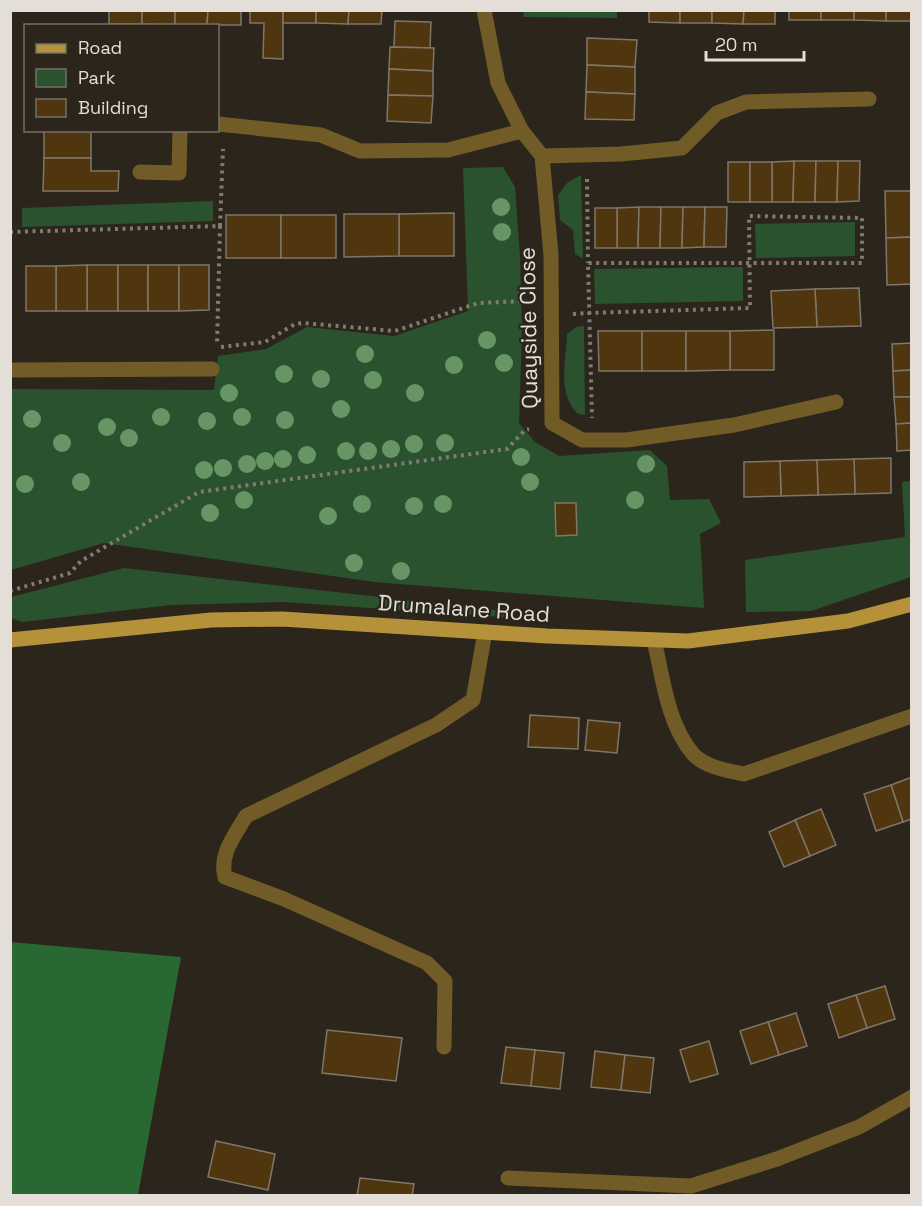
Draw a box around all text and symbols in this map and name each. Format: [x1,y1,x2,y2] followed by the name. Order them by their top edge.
[24,24,219,132] legend
[706,24,804,62] scale bar
[715,33,758,56] text: 20 m
[78,36,122,59] text: Road
[78,66,116,89] text: Park
[78,96,148,119] text: Building
[513,247,543,409] street label: Quayside Close
[377,588,551,628] street label: Drumalane Road

